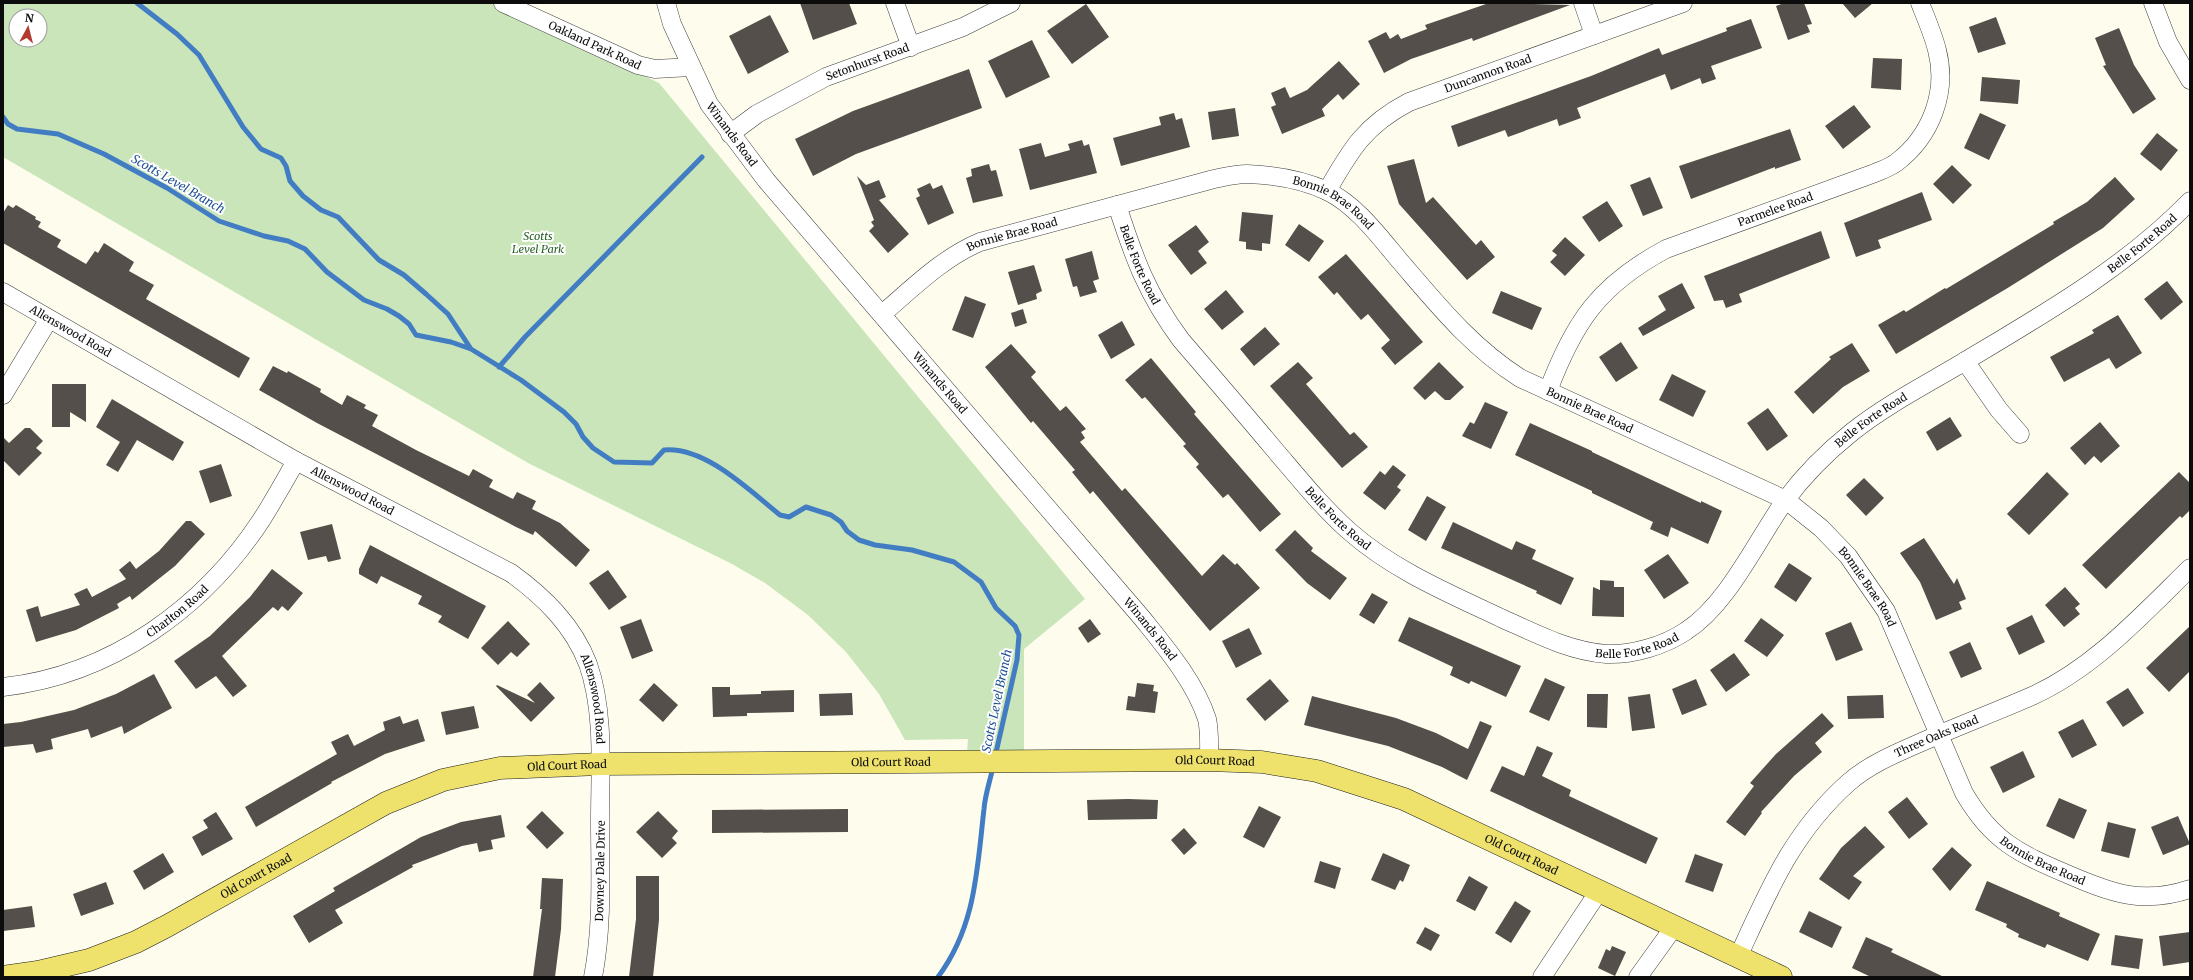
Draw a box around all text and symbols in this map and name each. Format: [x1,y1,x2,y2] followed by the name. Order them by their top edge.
[8,8,48,48] north arrow
[24,11,35,26] text: N
[546,18,644,73] street label: Oakland Park Road
[824,40,911,84] street label: Setonhurst Road
[1442,51,1534,96] street label: Duncannon Road
[703,99,761,169] street label: Winands Road
[129,151,228,216] water label: Scotts Level Branch
[1291,173,1377,232] street label: Bonnie Brae Road
[1736,189,1815,229] street label: Parmelee Road
[2105,211,2180,276] street label: Belle Forte Road
[964,214,1059,254] street label: Bonnie Brae Road
[1117,223,1163,307] street label: Belle Forte Road
[512,229,564,256] park label: Scotts Level Park
[26,301,114,360] street label: Allenswood Road
[909,348,970,416] street label: Winands Road
[1544,384,1636,436] street label: Bonnie Brae Road
[1832,389,1910,450] street label: Belle Forte Road
[308,463,397,518] street label: Allenswood Road
[1302,484,1374,553] street label: Belle Forte Road
[1836,544,1899,629] street label: Bonnie Brae Road
[144,582,211,640] street label: Charlton Road
[1120,594,1180,663] street label: Winands Road
[1594,630,1681,661] street label: Belle Forte Road
[978,648,1015,754] water label: Scotts Level Branch
[577,651,607,745] street label: Allenswood Road
[1892,712,1981,760] street label: Three Oaks Road
[1175,753,1255,769] street label: Old Court Road
[851,755,931,769] street label: Old Court Road
[527,757,607,774] street label: Old Court Road
[592,820,608,922] street label: Downey Dale Drive
[1483,831,1561,878] street label: Old Court Road
[1997,833,2088,888] street label: Bonnie Brae Road
[218,850,294,902] street label: Old Court Road

